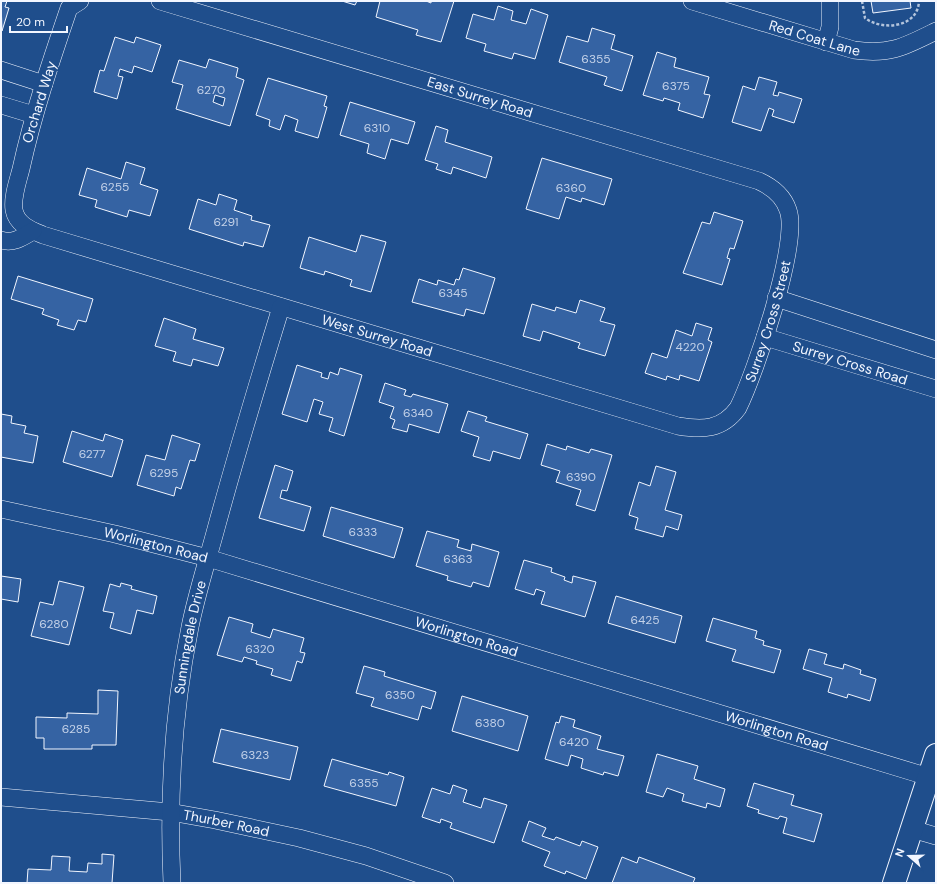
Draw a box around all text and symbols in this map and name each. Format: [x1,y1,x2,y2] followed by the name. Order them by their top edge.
[10,8,67,34] scale bar
[16,14,45,30] text: 20 m
[767,16,861,60] street label: Red Coat Lane
[581,51,611,67] house number: 6355
[18,59,60,145] street label: Orchard Way
[425,72,535,122] street label: East Surrey Road
[662,78,690,94] house number: 6375
[197,82,225,98] house number: 6270
[364,120,390,136] house number: 6310
[101,179,129,195] house number: 6255
[556,180,586,196] house number: 6360
[213,214,239,230] house number: 6291
[741,259,794,385] street label: Surrey Cross Street
[438,285,468,301] house number: 6345
[320,310,435,361] street label: West Surrey Road
[791,337,910,389] street label: Surrey Cross Road
[675,339,705,355] house number: 4220
[403,405,433,421] house number: 6340
[79,446,105,462] house number: 6277
[150,465,178,481] house number: 6295
[566,469,596,485] house number: 6390
[102,523,210,567] street label: Worlington Road
[349,524,377,540] house number: 6333
[443,551,473,567] house number: 6363
[170,578,210,695] street label: Sunningdale Drive
[413,612,520,661] street label: Worlington Road
[630,612,660,628] house number: 6425
[39,616,69,632] house number: 6280
[245,641,275,657] house number: 6320
[385,687,415,703] house number: 6350
[723,707,830,755] street label: Worlington Road
[475,715,505,731] house number: 6380
[62,721,90,737] house number: 6285
[559,734,589,750] house number: 6420
[241,747,269,763] house number: 6323
[349,775,379,791] house number: 6355
[182,806,271,840] street label: Thurber Road
[889,836,929,876] north arrow
[892,846,908,859] text: N

